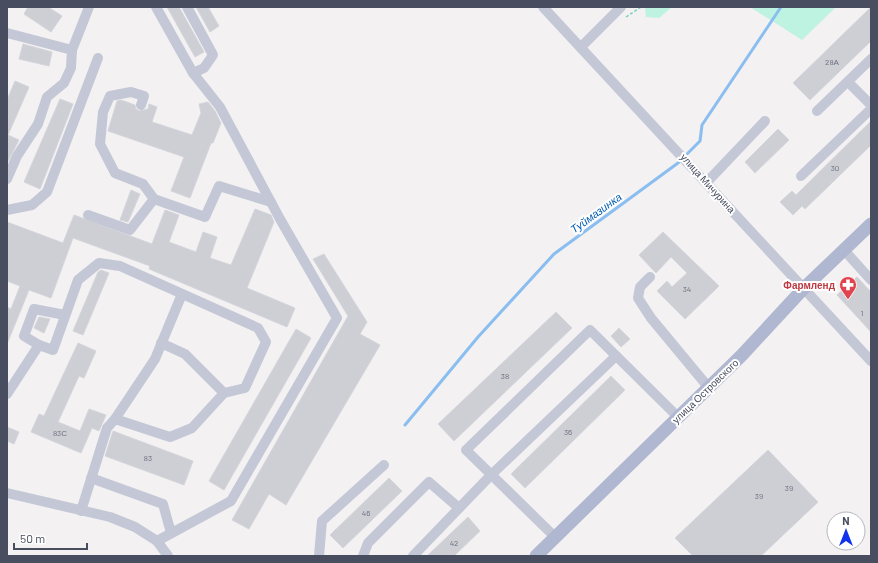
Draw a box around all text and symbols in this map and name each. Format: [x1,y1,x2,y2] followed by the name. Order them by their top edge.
[825,57,840,67] house number: 28А
[678,151,738,215] street label: улица Мичурина
[831,163,839,173] house number: 30
[568,190,624,235] water label: Туймазинка
[838,275,858,300] pharmacy icon: Фармленд
[783,279,836,291] place label: Фармленд
[683,284,691,294] house number: 34
[861,308,864,318] house number: 1
[669,356,741,426] street label: улица Островского
[501,371,509,381] house number: 38
[564,427,572,437] house number: 36
[53,428,67,438] house number: 83С
[144,453,152,463] house number: 83
[785,483,793,493] house number: 39
[755,491,763,501] house number: 39
[362,508,370,518] house number: 46
[826,511,866,551] north arrow
[842,514,850,527] text: N
[14,525,87,551] scale bar
[20,531,45,545] text: 50 m
[450,538,458,548] house number: 42

